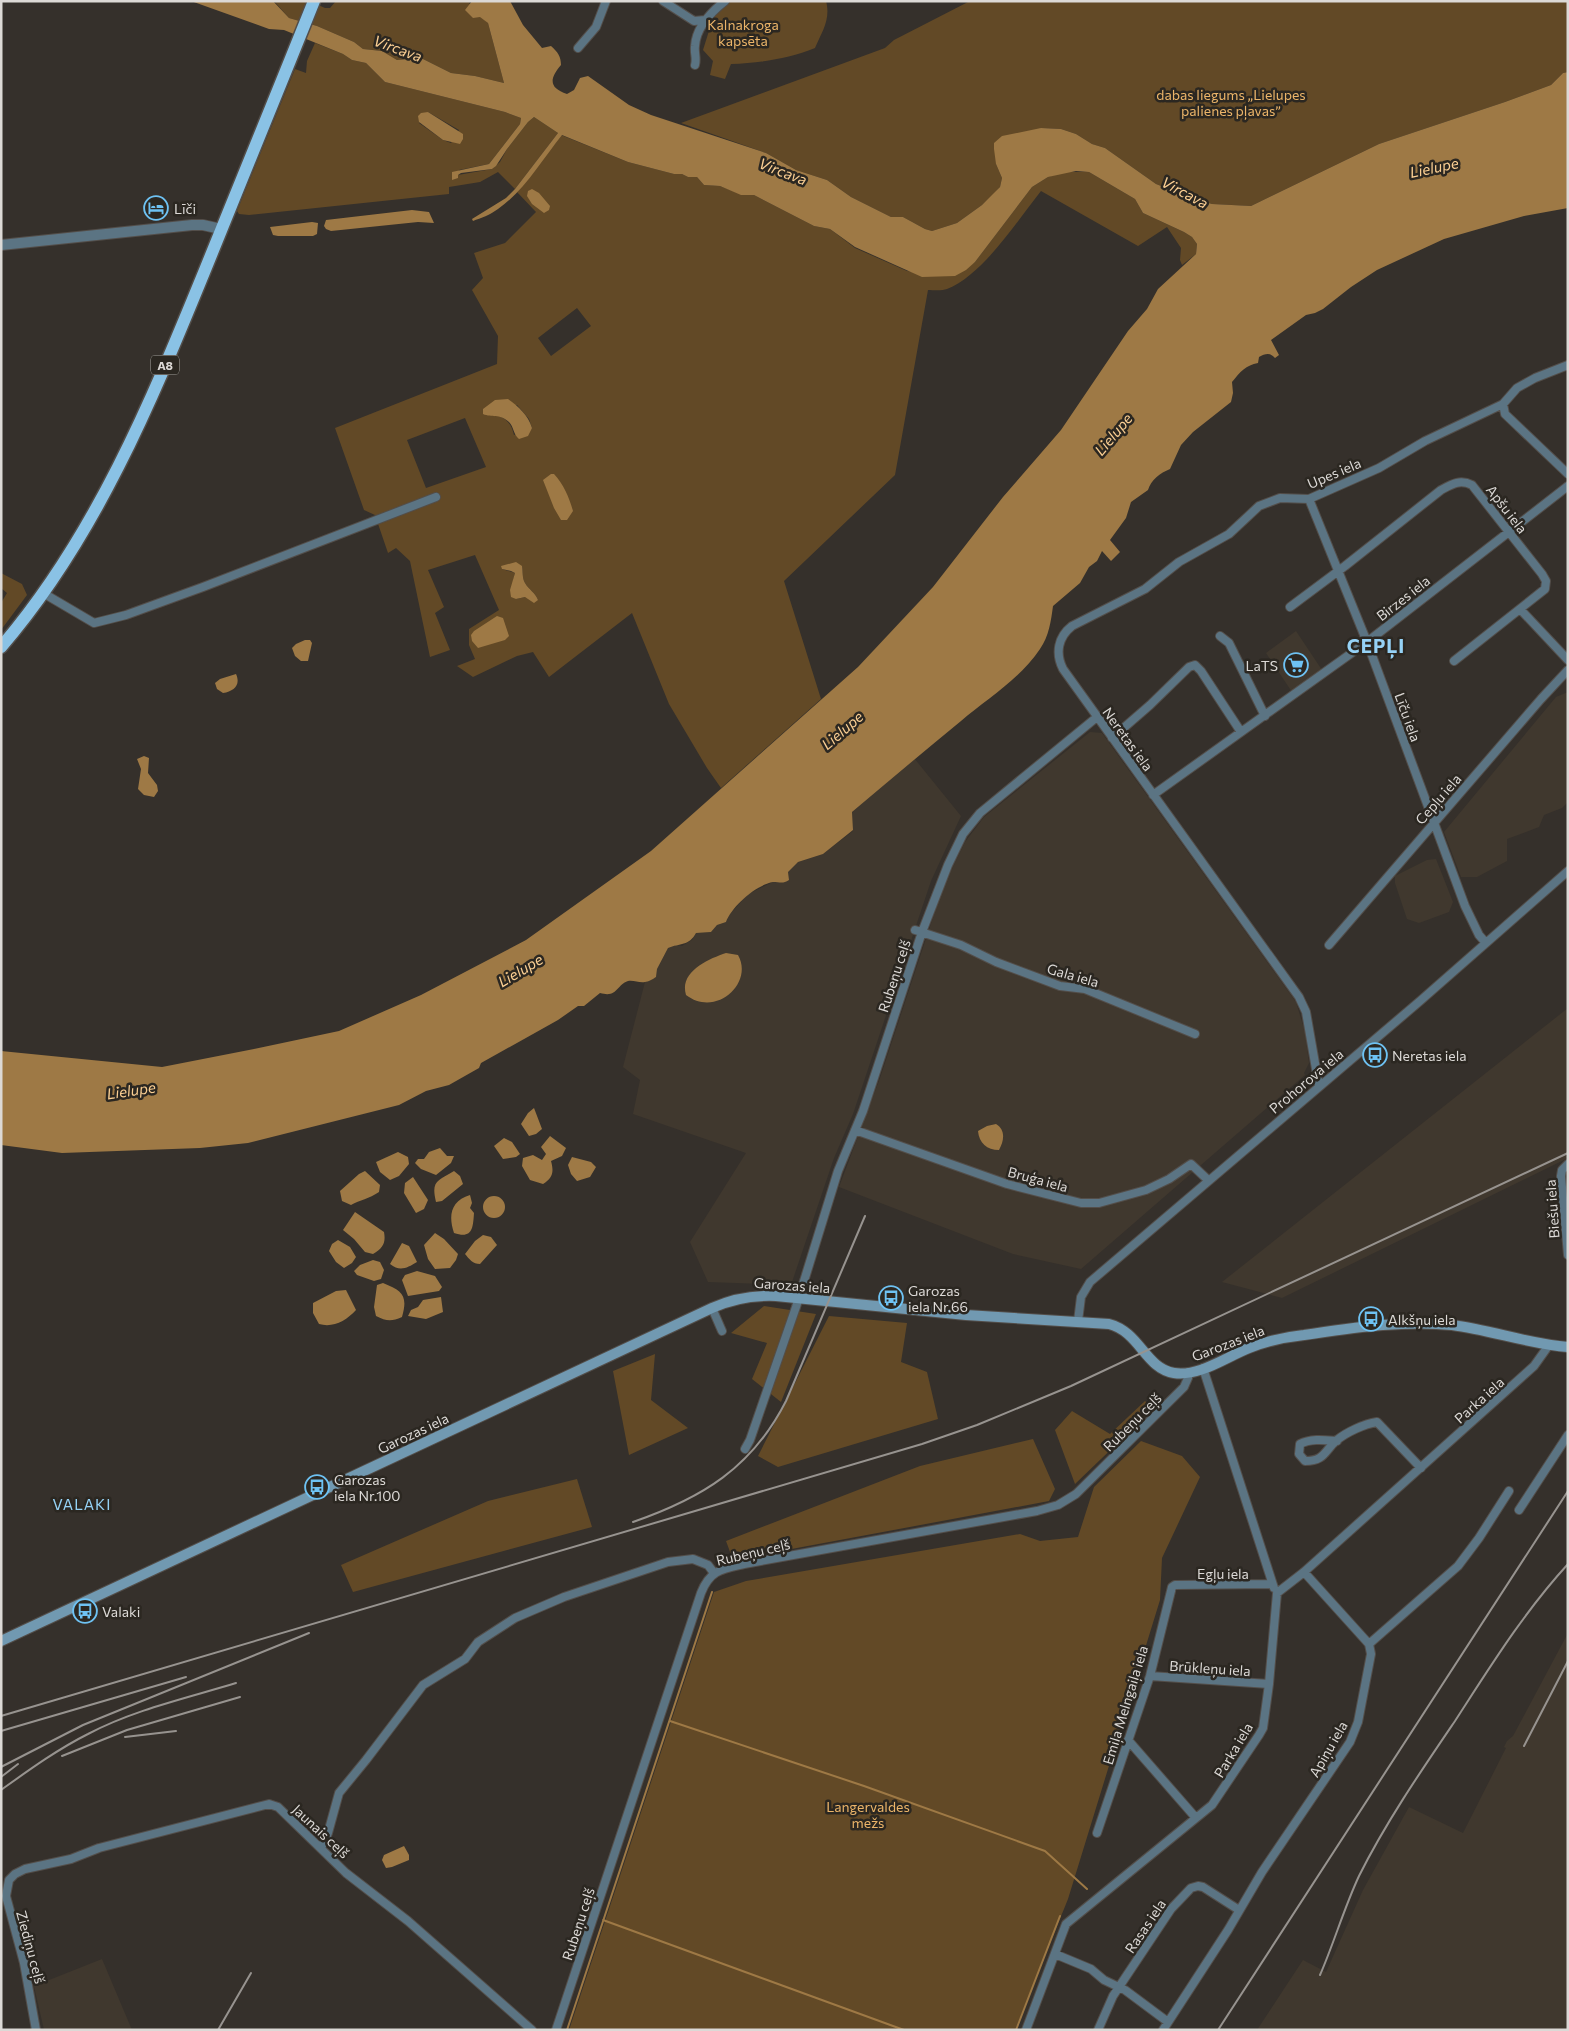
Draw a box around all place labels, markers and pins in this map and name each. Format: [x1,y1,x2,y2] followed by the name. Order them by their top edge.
[143,195,169,221] hotel icon: Līči
[174,200,196,217] place label: Līči
[1283,652,1309,678] supermarket icon: LaTS
[1245,657,1278,674] place label: LaTS
[1362,1042,1388,1068] bus stop icon: Neretas iela
[1392,1047,1467,1064] place label: Neretas iela
[908,1282,968,1315] place label: Garozas iela Nr.66
[878,1285,904,1311] bus stop icon: Garozas iela Nr.66
[1358,1306,1384,1332] bus stop icon: Alkšņu iela
[1388,1311,1456,1329] place label: Alkšņu iela
[334,1471,400,1504] place label: Garozas iela Nr.100
[304,1474,330,1500] bus stop icon: Garozas iela Nr.100
[72,1598,98,1624] bus stop icon: Valaki
[102,1603,140,1620] place label: Valaki

